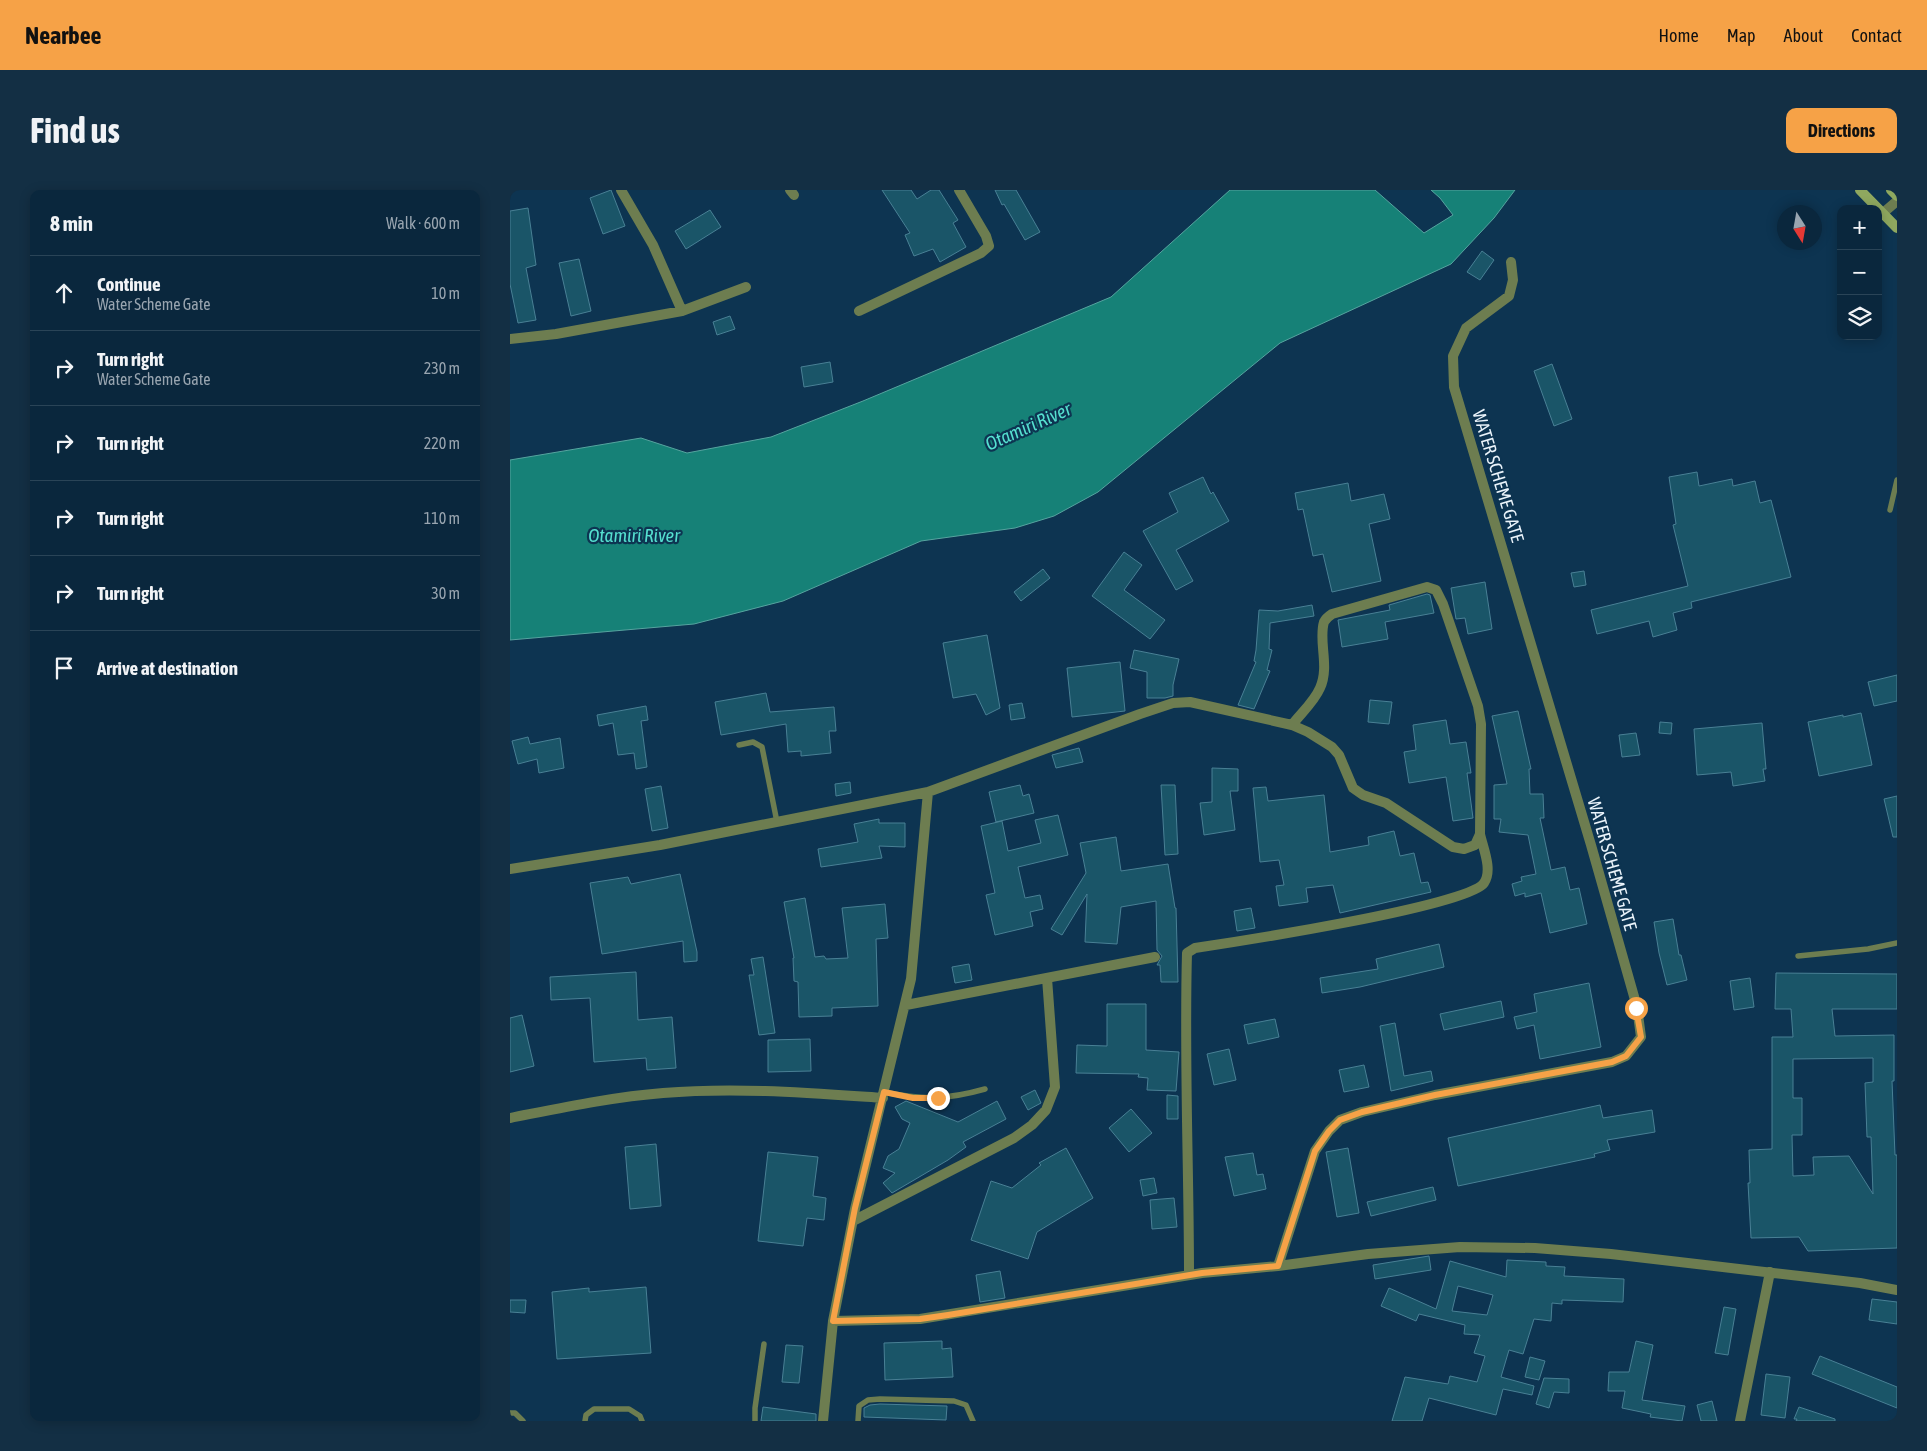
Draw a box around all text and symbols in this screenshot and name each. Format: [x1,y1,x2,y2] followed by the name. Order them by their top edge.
[25,22,101,49] text: Nearbee
[1659,25,1699,46] text: Home
[1727,25,1756,46] text: Map
[1784,25,1823,46] text: About
[1851,25,1902,46] text: Contact
[1786,108,1897,153] button: Directions
[30,110,120,150] text: Find us
[1777,205,1822,250] north arrow
[1837,205,1882,340] map controls
[1837,205,1882,250] button: +
[50,211,93,235] text: 8 min
[386,214,460,232] text: Walk · 600 m
[1837,250,1882,295] button: −
[97,273,161,295] text: Continue
[50,279,78,307] icon: ahead
[431,284,460,302] text: 10 m
[97,295,210,313] text: Water Scheme Gate
[1837,295,1882,340] button: layers
[97,348,164,370] text: Turn right
[50,354,78,382] icon: right
[424,359,460,377] text: 230 m
[97,370,210,388] text: Water Scheme Gate
[982,397,1076,455] water label: Otamiri River
[1468,407,1529,545] street label: WATER SCHEME GATE
[50,429,78,457] icon: right
[97,432,164,454] text: Turn right
[424,434,460,452] text: 220 m
[50,504,78,532] icon: right
[97,507,164,529] text: Turn right
[424,509,460,527] text: 110 m
[588,524,681,546] water label: Otamiri River
[50,579,78,607] icon: right
[97,582,164,604] text: Turn right
[431,584,460,602] text: 30 m
[50,654,78,682] icon: arrive
[97,657,238,679] text: Arrive at destination
[1584,795,1642,933] street label: WATER SCHEME GATE
[1625,997,1648,1020] route start
[927,1087,950,1110] route end

